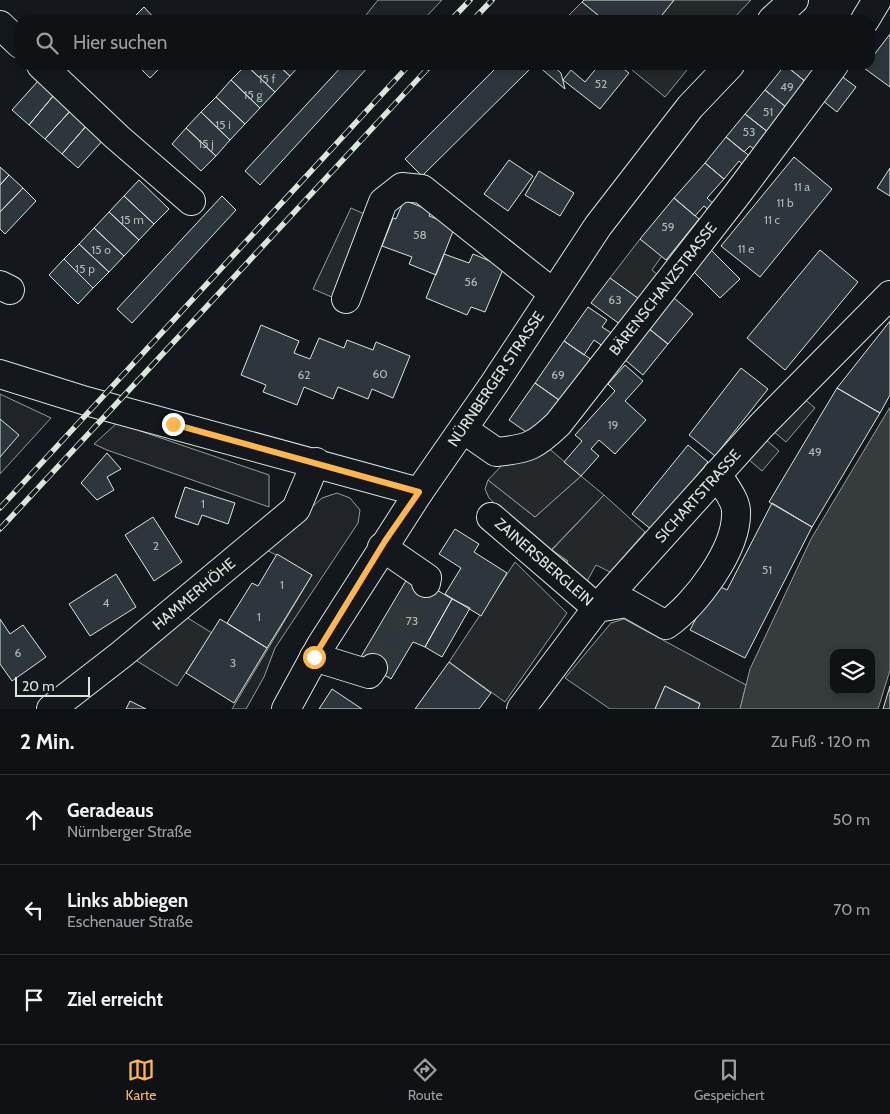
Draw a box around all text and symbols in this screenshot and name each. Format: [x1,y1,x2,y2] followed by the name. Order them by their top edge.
[15,15,875,70] search box
[33,29,61,57] icon: search
[73,31,167,54] text: Hier suchen
[258,71,276,86] house number: 15 f
[595,76,607,91] house number: 52
[780,79,794,94] house number: 49
[243,87,264,102] house number: 15 g
[763,104,773,119] house number: 51
[215,117,231,132] house number: 15 i
[743,124,755,139] house number: 53
[198,136,214,151] house number: 15 j
[794,179,810,194] house number: 11 a
[776,195,794,210] house number: 11 b
[120,212,144,227] house number: 15 m
[764,212,781,227] house number: 11 c
[606,219,720,359] street label: BÄRENSCHANZSTRASSE
[661,219,675,234] house number: 59
[413,227,427,242] house number: 58
[738,241,754,256] house number: 11 e
[91,242,111,257] house number: 15 o
[75,261,95,276] house number: 15 p
[464,274,478,289] house number: 56
[608,292,622,307] house number: 63
[444,308,548,450] street label: NÜRNBERGER STRASSE
[372,366,388,381] house number: 60
[297,367,311,382] house number: 62
[551,367,565,382] house number: 69
[162,413,185,436] route end
[608,417,619,432] house number: 19
[808,444,822,459] house number: 49
[651,446,745,546] street label: SICHARTSTRASSE
[201,496,205,511] house number: 1
[491,514,597,610] street label: ZAINERSBERGLEIN
[153,538,159,553] house number: 2
[149,554,239,634] street label: HAMMERHÖHE
[762,562,772,577] house number: 51
[280,577,284,592] house number: 1
[103,595,110,610] house number: 4
[257,609,261,624] house number: 1
[406,613,418,628] house number: 73
[15,645,22,660] house number: 6
[303,646,326,669] route start
[830,649,875,694] map controls
[830,649,875,694] button: layers
[230,655,236,670] house number: 3
[15,674,90,697] scale bar
[22,677,55,695] text: 20 m
[20,729,74,754] text: 2 Min.
[771,732,870,751] text: Zu Fuß · 120 m
[67,799,153,822] text: Geradeaus
[20,806,48,834] icon: ahead
[833,810,870,829] text: 50 m
[67,822,192,841] text: Nürnberger Straße
[67,889,188,912] text: Links abbiegen
[20,896,48,924] icon: left
[833,900,870,919] text: 70 m
[67,912,193,931] text: Eschenauer Straße
[20,986,48,1014] icon: arrive
[67,988,163,1011] text: Ziel erreicht
[126,1056,156,1104] tab: Karte
[408,1056,443,1104] tab: Route
[694,1056,764,1104] tab: Gespeichert

